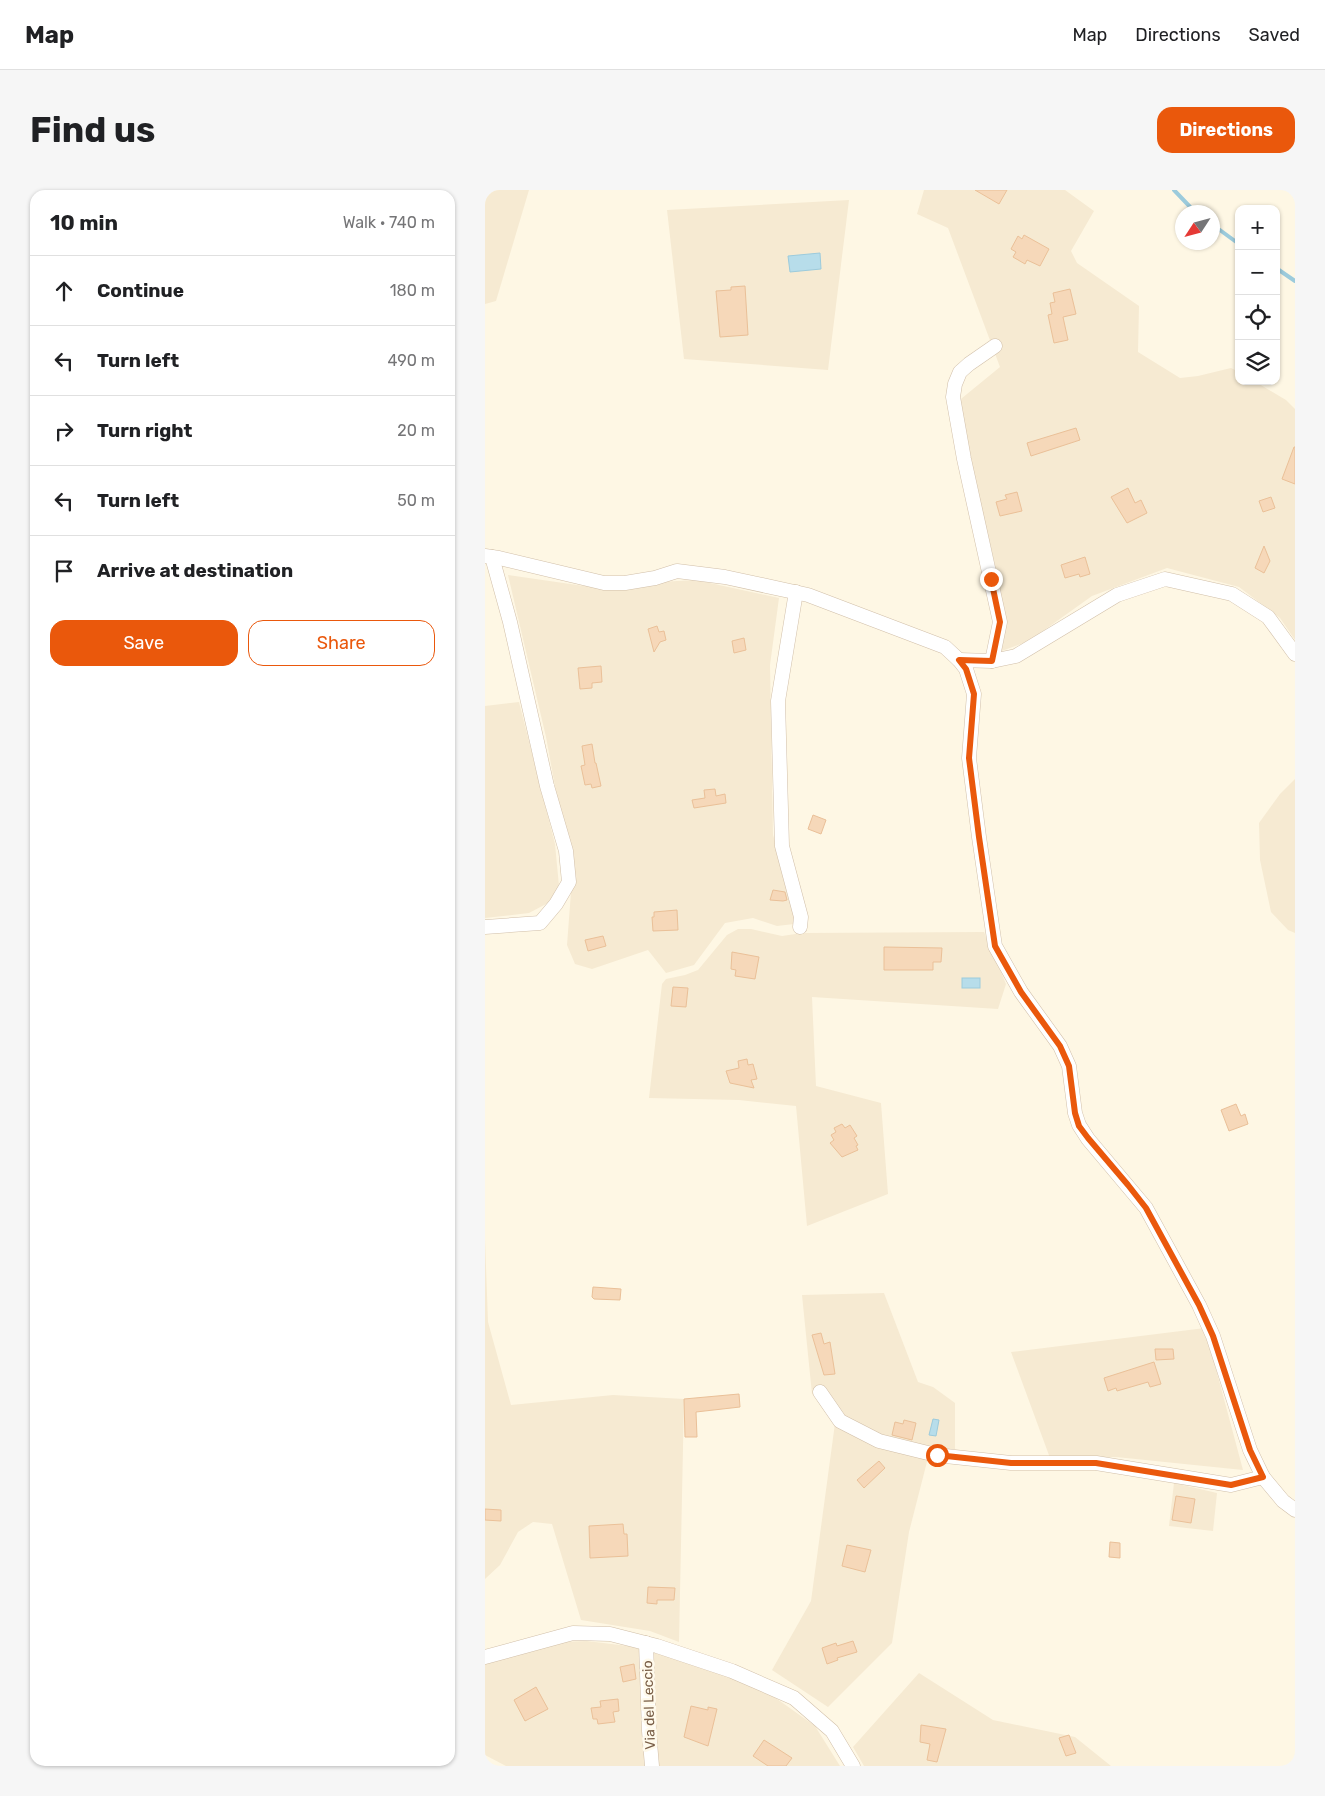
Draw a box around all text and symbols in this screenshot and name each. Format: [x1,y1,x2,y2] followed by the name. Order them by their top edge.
[25,21,74,49] text: Map
[1072,24,1107,46] text: Map
[1135,24,1221,46] text: Directions
[1249,24,1300,46] text: Saved
[1157,107,1295,153] button: Directions
[30,109,155,151] text: Find us
[1175,205,1220,250] north arrow
[1235,205,1280,385] map controls
[1235,205,1280,250] button: +
[50,210,118,235] text: 10 min
[343,213,435,232] text: Walk · 740 m
[1235,250,1280,295] button: −
[50,277,78,305] icon: ahead
[97,279,184,302] text: Continue
[390,281,435,300] text: 180 m
[1235,295,1280,340] button: locate
[1235,340,1280,385] button: layers
[50,347,78,375] icon: left
[97,349,179,372] text: Turn left
[387,351,435,370] text: 490 m
[50,417,78,445] icon: right
[97,419,192,442] text: Turn right
[397,421,435,440] text: 20 m
[50,487,78,515] icon: left
[97,489,179,512] text: Turn left
[397,491,435,510] text: 50 m
[50,557,78,585] icon: arrive
[97,559,293,582] text: Arrive at destination
[980,568,1003,591] route end
[50,620,238,666] button: Save
[248,620,435,666] button: Share
[926,1444,949,1467] route start
[639,1660,659,1750] street label: Via del Leccio

